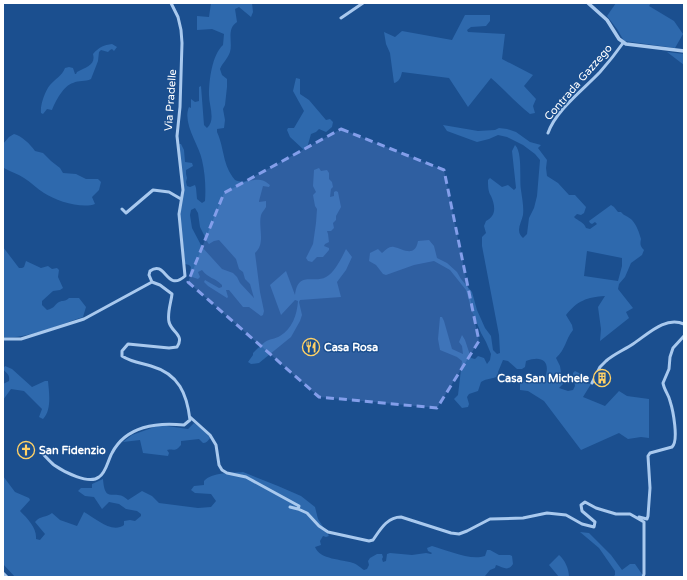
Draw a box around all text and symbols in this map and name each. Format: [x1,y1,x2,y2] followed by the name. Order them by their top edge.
[542,41,615,123] street label: Contrada Gazzego
[162,69,179,131] street label: Via Pradelle
[301,337,321,357] restaurant icon: Casa Rosa
[324,341,378,354] place label: Casa Rosa
[592,368,612,388] building icon: Casa San Michele
[497,372,590,385] place label: Casa San Michele
[16,440,36,460] church icon: San Fidenzio
[39,444,106,457] place label: San Fidenzio

